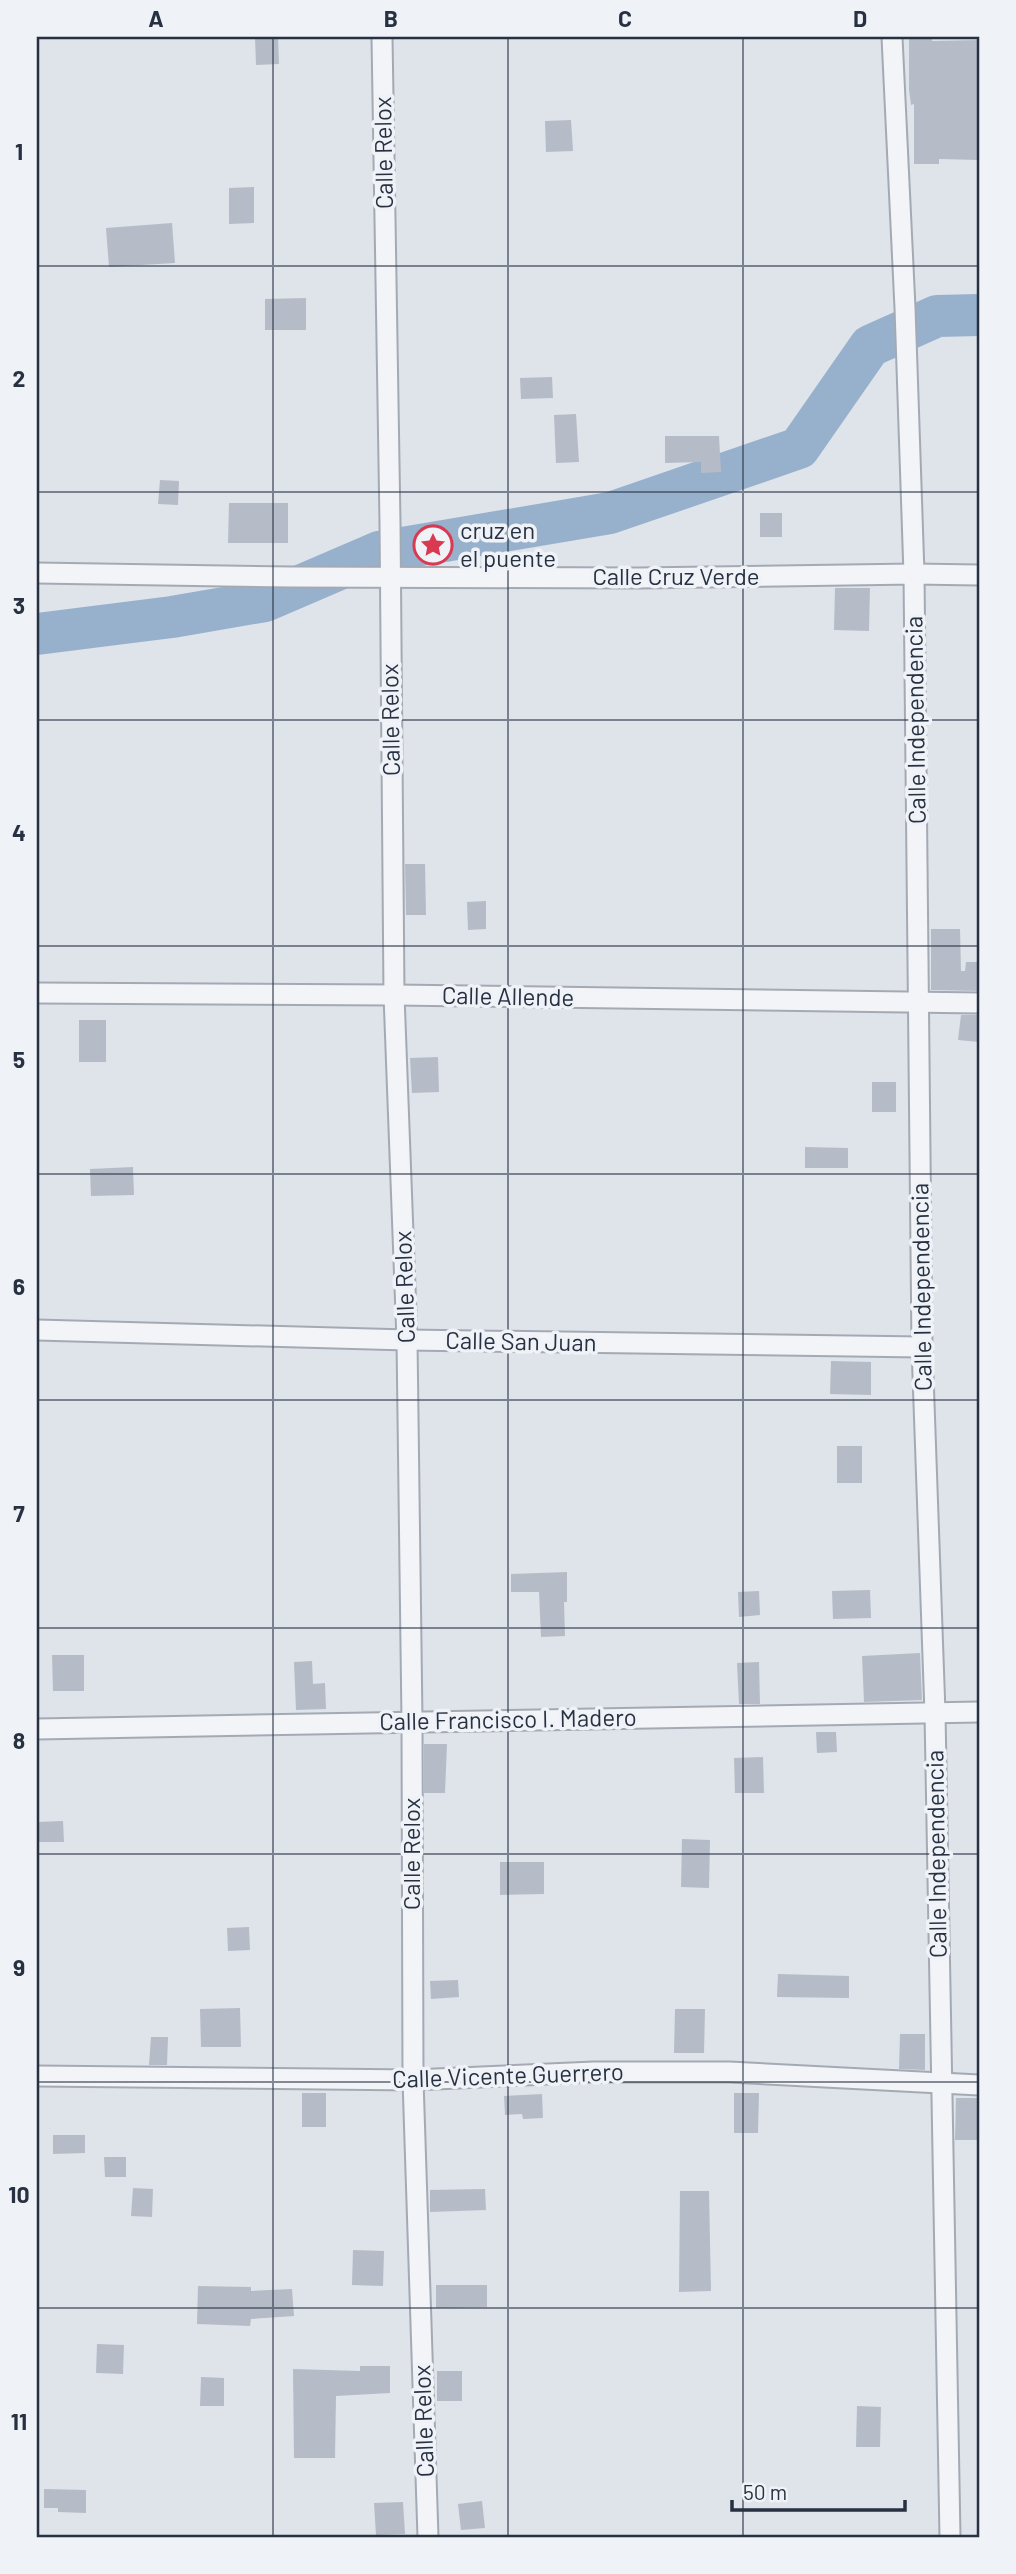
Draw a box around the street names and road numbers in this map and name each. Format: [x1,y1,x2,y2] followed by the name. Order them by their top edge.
[367,97,398,210] street label: Calle Relox
[592,561,760,590] street label: Calle Cruz Verde
[898,616,931,824] street label: Calle Independencia
[374,664,405,777] street label: Calle Relox
[442,980,574,1011] street label: Calle Allende
[904,1183,937,1391] street label: Calle Independencia
[387,1230,420,1344] street label: Calle Relox
[445,1325,597,1356] street label: Calle San Juan
[379,1702,637,1735] street label: Calle Francisco I. Madero
[919,1750,952,1958] street label: Calle Independencia
[396,1798,425,1910] street label: Calle Relox
[392,2056,624,2093] street label: Calle Vicente Guerrero
[406,2364,439,2478] street label: Calle Relox

